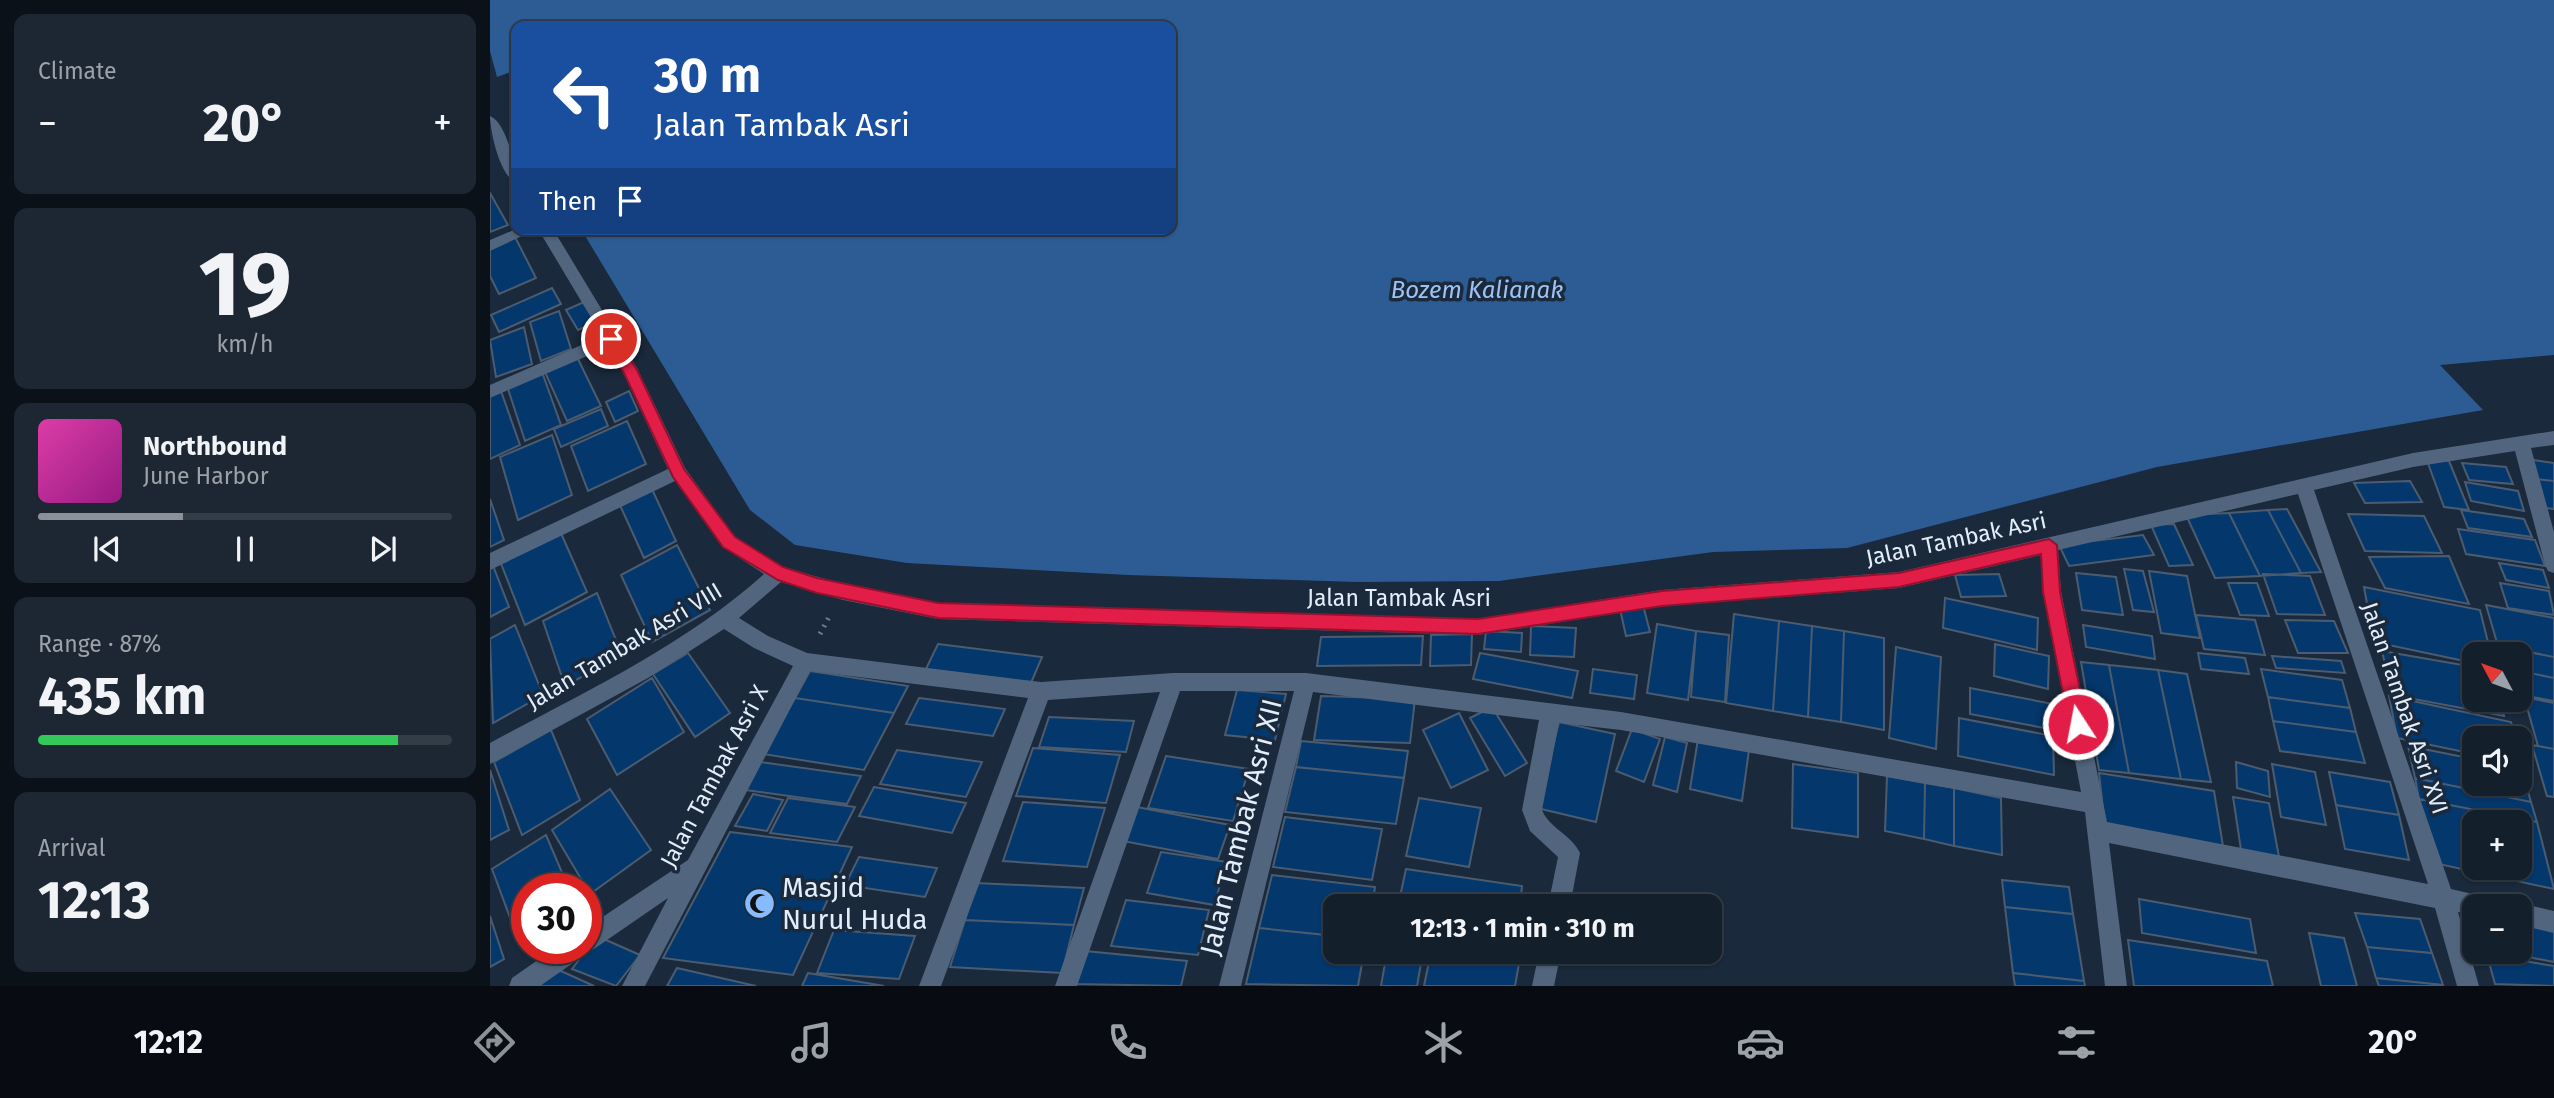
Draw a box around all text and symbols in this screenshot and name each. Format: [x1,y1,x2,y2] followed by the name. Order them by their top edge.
[654,46,761,105] text: 30 m
[539,49,630,140] icon: left
[38,57,117,85] text: Climate
[203,92,287,155] text: 20°
[38,100,57,146] text: −
[433,100,452,146] text: +
[654,106,910,144] text: Jalan Tambak Asri
[611,182,649,220] icon: arrive
[539,186,597,217] text: Then
[198,230,292,339] text: 19
[1391,276,1563,304] water label: Bozem Kalianak
[581,309,641,369] pin
[592,320,630,358] icon: arrive
[217,330,273,358] text: km/h
[143,431,287,462] text: Northbound
[143,462,269,490] text: June Harbor
[1863,506,2049,572] street label: Jalan Tambak Asri
[88,530,126,568] icon: previous
[226,530,264,568] icon: pause
[364,530,402,568] icon: next
[521,576,727,716] street label: Jalan Tambak Asri VIII
[1307,584,1491,612] street label: Jalan Tambak Asri
[2356,598,2454,818] street label: Jalan Tambak Asri XVI
[38,630,161,658] text: Range · 87%
[2462,642,2532,712] north arrow
[2462,642,2532,964] map controls
[38,665,206,728] text: 435 km
[654,679,774,872] street label: Jalan Tambak Asri X
[2041,687,2115,761] position arrow
[1193,695,1289,959] street label: Jalan Tambak Asri XII
[2462,726,2532,796] button: sound
[2462,810,2532,880] button: +
[38,834,105,862] text: Arrival
[38,869,151,932] text: 12:13
[782,871,927,936] place label: Masjid Nurul Huda
[511,873,602,964] speed limit sign: 30
[742,886,776,920] mosque icon: Masjid Nurul Huda
[2462,894,2532,964] button: −
[1410,913,1635,944] text: 12:13 · 1 min · 310 m
[470,1018,519,1067] icon: directions
[787,1018,836,1067] icon: music
[1103,1018,1152,1067] icon: phone
[1419,1018,1468,1067] icon: climate
[1736,1018,1785,1067] icon: car
[2052,1018,2101,1067] icon: filters
[134,1023,203,1061] text: 12:12
[2368,1023,2420,1061] text: 20°

